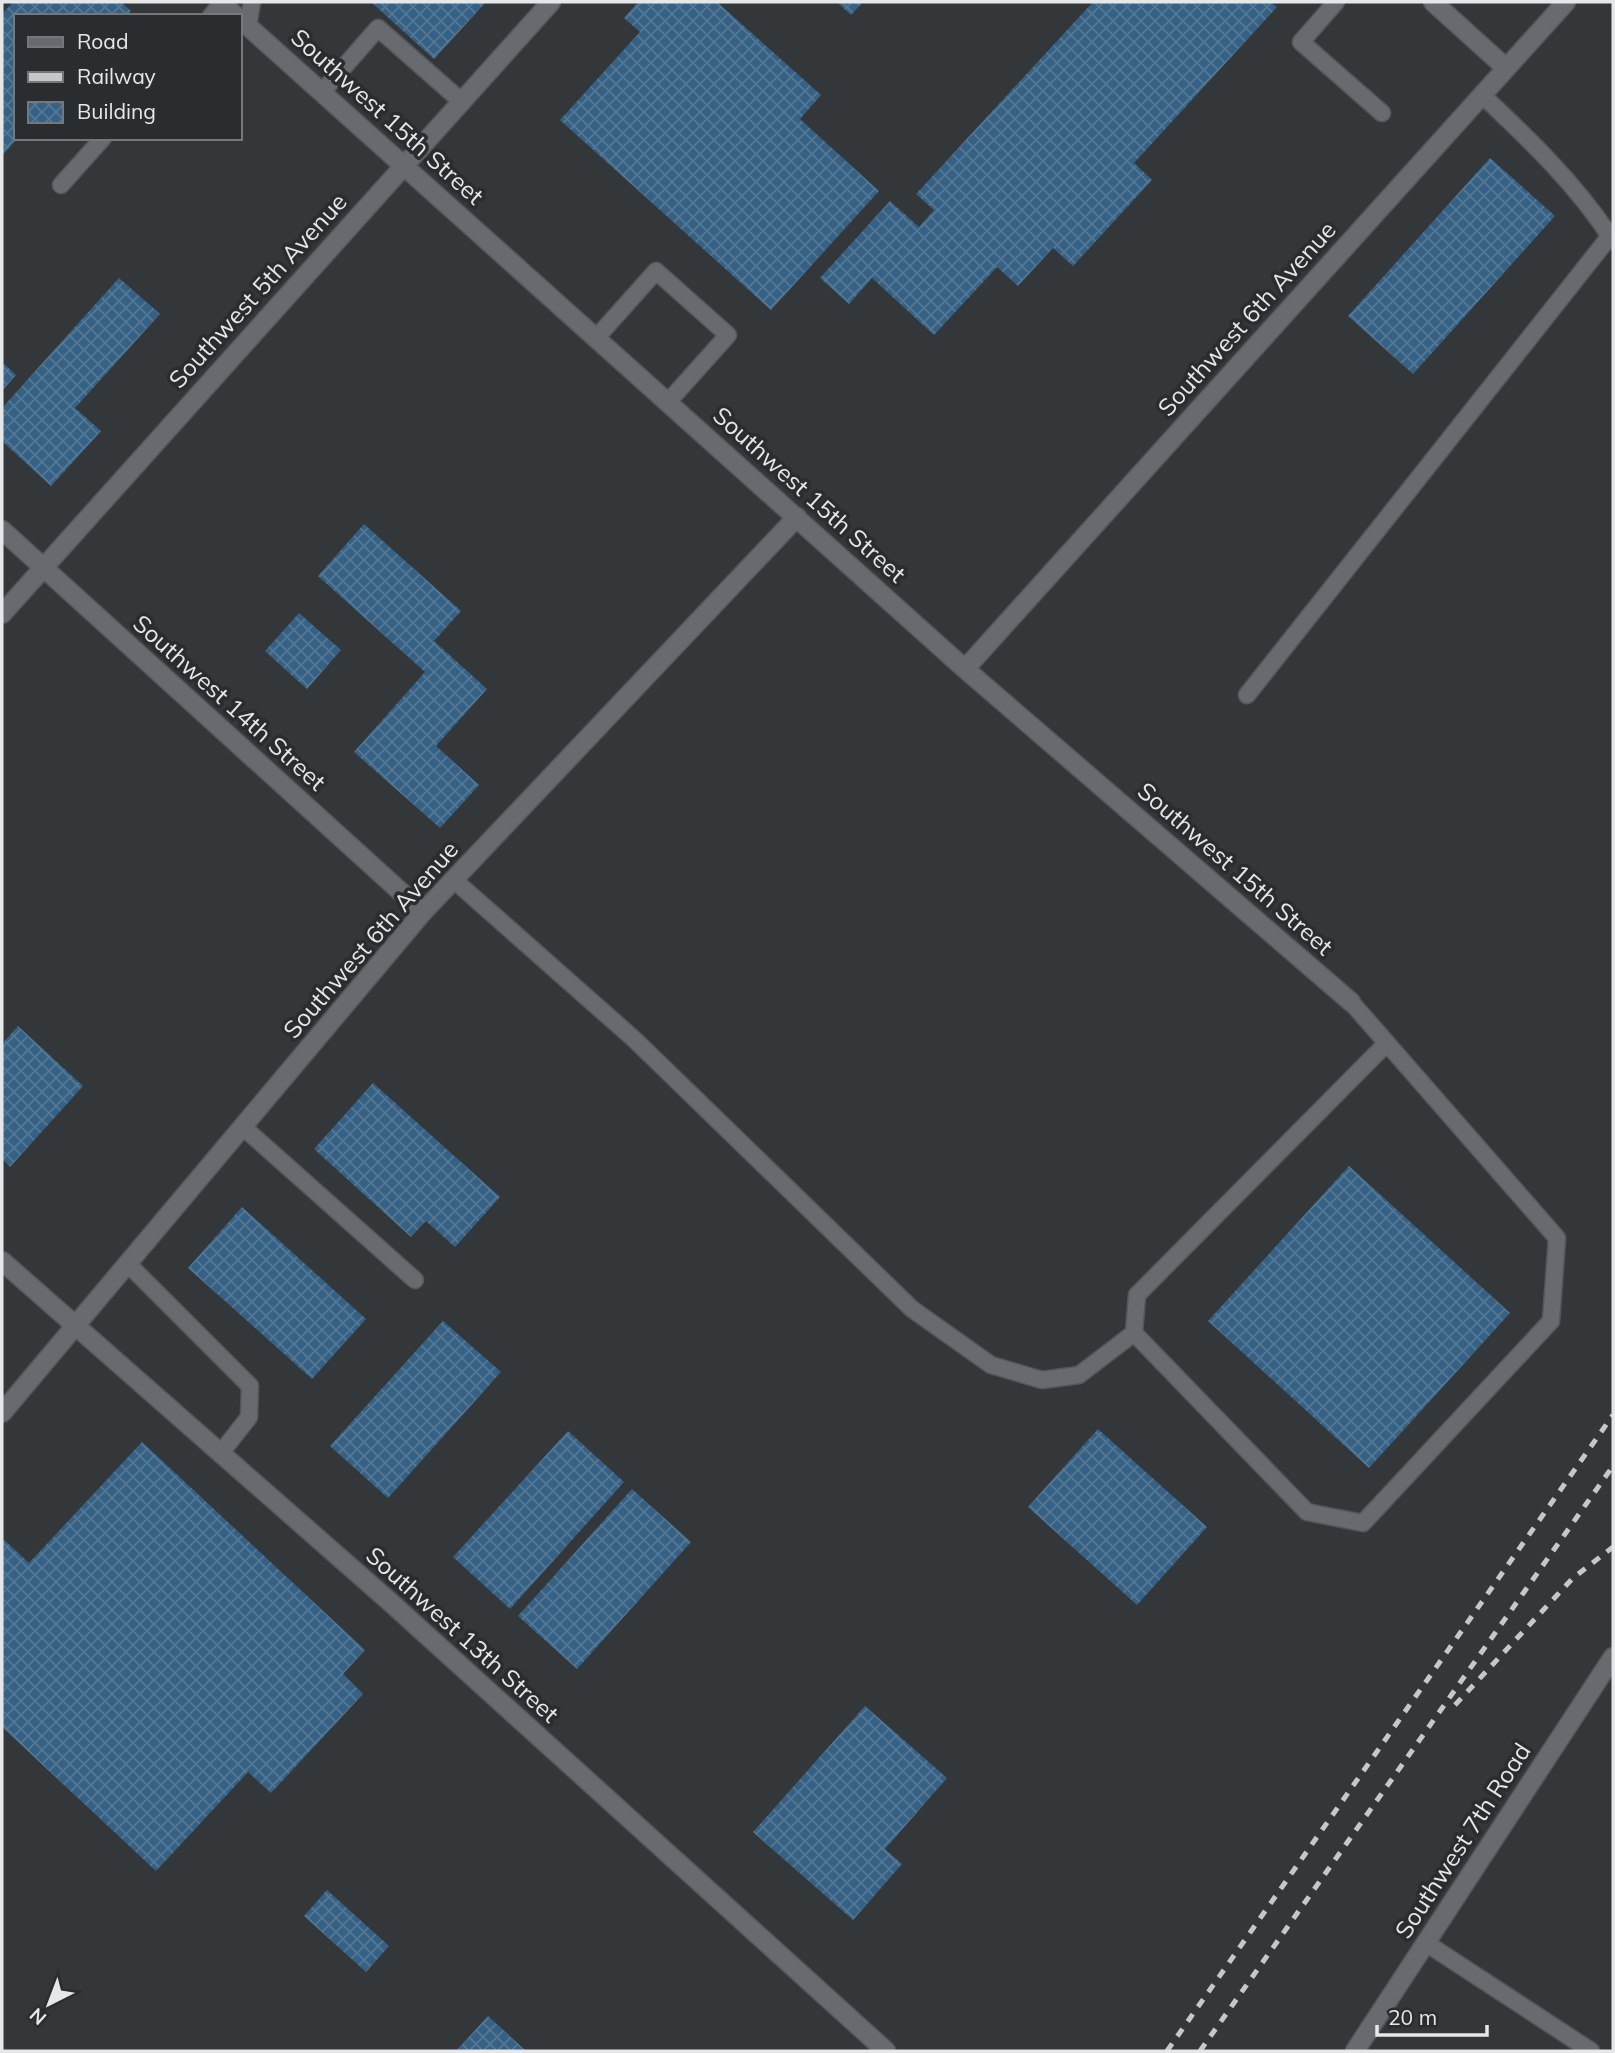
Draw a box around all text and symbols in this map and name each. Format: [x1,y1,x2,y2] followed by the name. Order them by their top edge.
[14,14,242,140] legend
[285,22,490,211] street label: Southwest 15th Street
[77,28,128,54] text: Road
[77,63,156,89] text: Railway
[77,98,156,124] text: Building
[162,187,353,394] street label: Southwest 5th Avenue
[1151,215,1342,422] street label: Southwest 6th Avenue
[707,400,912,589] street label: Southwest 15th Street
[127,608,332,797] street label: Southwest 14th Street
[1132,775,1339,961] street label: Southwest 15th Street
[276,834,464,1044] street label: Southwest 6th Avenue
[360,1540,565,1729] street label: Southwest 13th Street
[1388,1737,1537,1944] street label: Southwest 7th Road
[14,1969,84,2039] north arrow
[1377,1994,1487,2038] scale bar
[24,2003,51,2030] text: N
[1388,2004,1437,2030] text: 20 m

